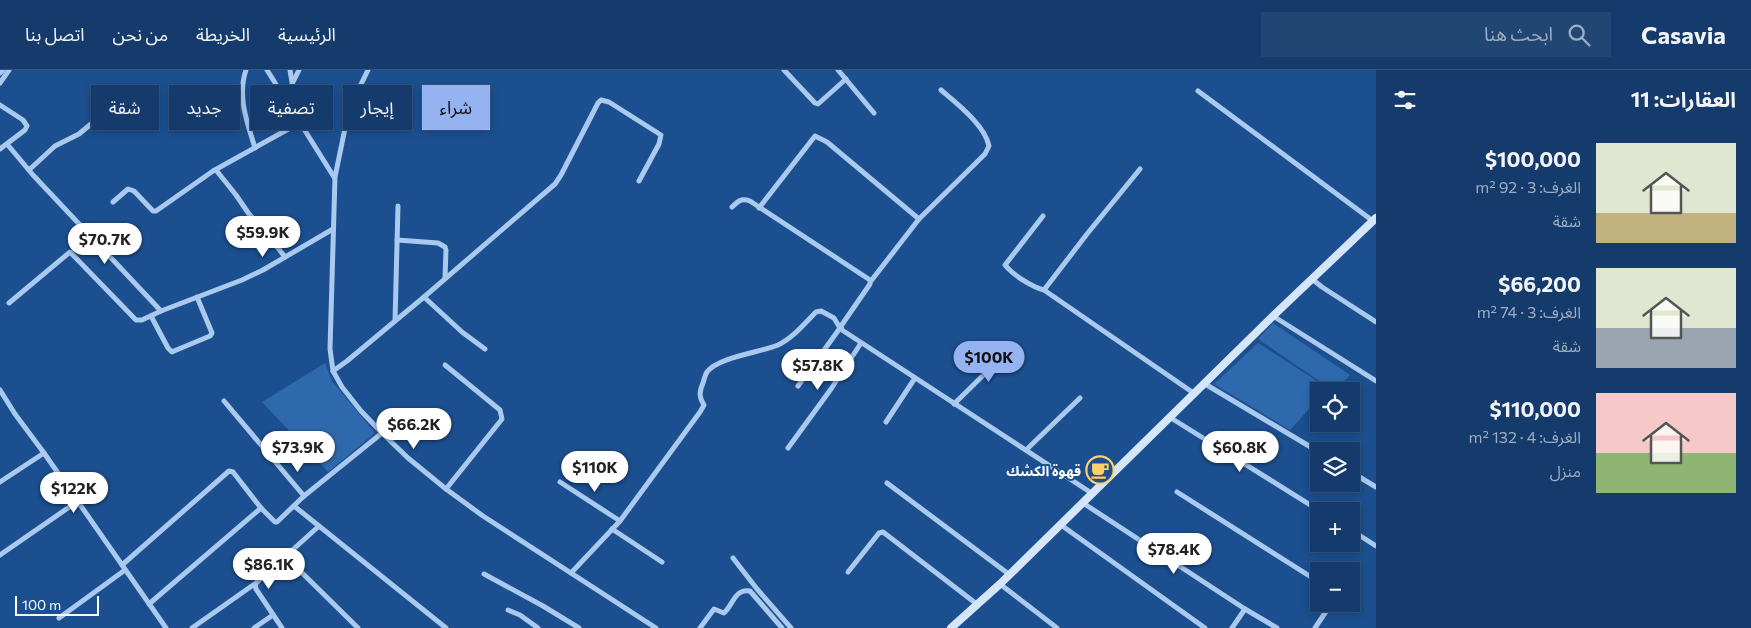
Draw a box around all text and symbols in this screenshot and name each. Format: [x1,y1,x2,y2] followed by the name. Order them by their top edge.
[1261,12,1611,57] search box
[1641,20,1726,49] text: Casavia
[1565,21,1593,49] icon: search
[1484,22,1553,45] text: ابحث هنا
[25,23,85,45] text: اتصل بنا
[113,23,168,45] text: من نحن
[196,23,250,45] text: الخريطة
[278,23,336,45] text: الرئيسية
[91,85,159,130] chip: شقة
[169,85,240,130] chip: جديد
[250,85,333,130] chip: تصفية
[343,85,412,130] chip: إيجار
[422,85,490,130] chip: شراء
[1391,86,1419,114] icon: filters
[1631,86,1736,111] text: العقارات: 11
[1485,146,1581,171] text: $100,000
[1636,163,1696,223] icon: home
[1475,177,1581,196] text: الغرف: 3 · 92 m²
[1553,211,1581,230] text: شقة
[222,216,304,258] pin: $59.9K
[64,222,146,265] pin: $70.7K
[236,222,290,241] text: $59.9K
[79,229,131,248] text: $70.7K
[1498,271,1581,296] text: $66,200
[1636,288,1696,348] icon: home
[1477,302,1581,321] text: الغرف: 3 · 74 m²
[1553,336,1581,355] text: شقة
[954,340,1024,383] pin: $100K
[965,347,1013,366] text: $100K
[777,348,859,391] pin: $57.8K
[792,355,844,374] text: $57.8K
[1310,382,1360,612] map controls
[1310,382,1360,432] button: locate
[1489,396,1581,421] text: $110,000
[373,408,455,450] pin: $66.2K
[1636,413,1696,473] icon: home
[387,414,441,433] text: $66.2K
[1468,427,1581,446] text: الغرف: 4 · 132 m²
[257,430,339,473] pin: $73.9K
[1199,430,1281,473] pin: $60.8K
[272,437,324,456] text: $73.9K
[1213,437,1267,456] text: $60.8K
[1310,442,1360,492] button: layers
[560,450,630,493] pin: $110K
[1085,455,1115,485] cafe icon: قهوة الكشك
[572,457,618,476] text: $110K
[1550,461,1581,480] text: منزل
[1006,462,1081,479] place label: قهوة الكشك
[39,472,109,514] pin: $122K
[51,478,97,497] text: $122K
[1310,502,1360,552] button: +
[1133,532,1215,575] pin: $78.4K
[1148,539,1200,558] text: $78.4K
[228,548,310,590] pin: $86.1K
[244,554,294,573] text: $86.1K
[1310,562,1360,612] button: −
[15,593,99,616] scale bar
[22,596,61,613] text: 100 m

